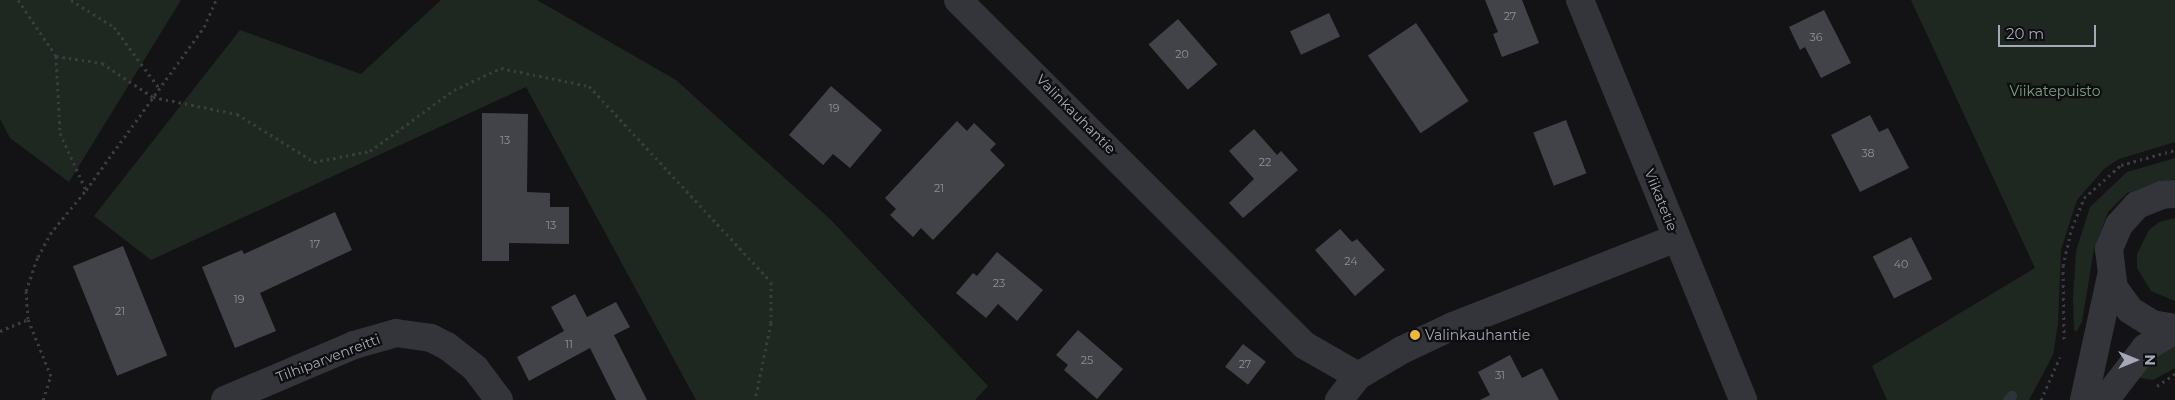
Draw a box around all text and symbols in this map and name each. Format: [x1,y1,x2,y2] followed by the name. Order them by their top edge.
[1504,9,1516,23] house number: 27
[2000,15,2098,47] scale bar
[2006,24,2044,43] text: 20 m
[1810,30,1822,44] house number: 36
[1175,47,1189,61] house number: 20
[1033,71,1119,157] street label: Valinkauhantie
[2009,83,2101,99] park label: Viikatepuisto
[829,101,839,115] house number: 19
[500,133,510,147] house number: 13
[1861,146,1875,160] house number: 38
[1259,155,1271,169] house number: 22
[1641,167,1681,233] street label: Viikatetie
[934,181,944,195] house number: 21
[546,218,556,232] house number: 13
[310,237,320,251] house number: 17
[1344,254,1358,268] house number: 24
[1894,257,1908,271] house number: 40
[993,276,1005,290] house number: 23
[234,292,244,306] house number: 19
[115,304,125,318] house number: 21
[1425,327,1530,343] place label: Valinkauhantie
[1409,329,1421,341] marker: Valinkauhantie
[274,330,382,386] street label: Tilhiparvenreitti
[2110,335,2160,385] north arrow
[565,337,573,351] house number: 11
[1081,353,1093,367] house number: 25
[2141,354,2159,366] text: N
[1239,357,1251,371] house number: 27
[1495,368,1505,382] house number: 31

